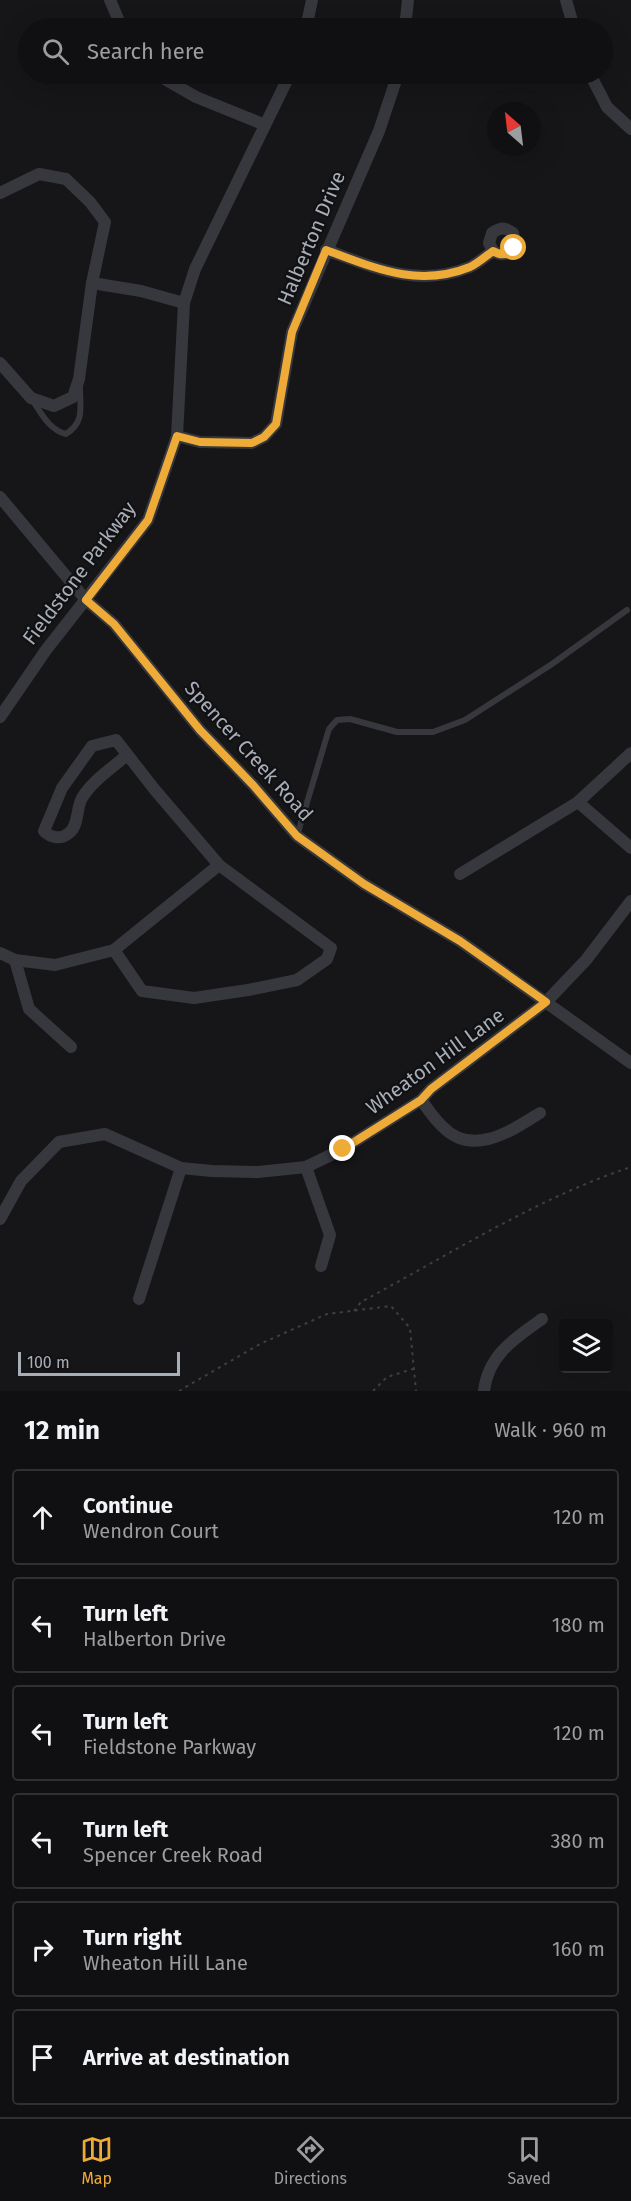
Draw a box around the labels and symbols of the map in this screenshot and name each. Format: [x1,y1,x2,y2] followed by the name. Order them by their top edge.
[487,102,541,156] north arrow
[272,167,350,309] street label: Halberton Drive
[500,234,526,260] route start
[17,497,141,649] street label: Fieldstone Parkway
[180,676,318,826] street label: Spencer Creek Road
[361,1003,509,1119] street label: Wheaton Hill Lane
[329,1135,355,1161] route end
[18,1349,180,1376] scale bar

